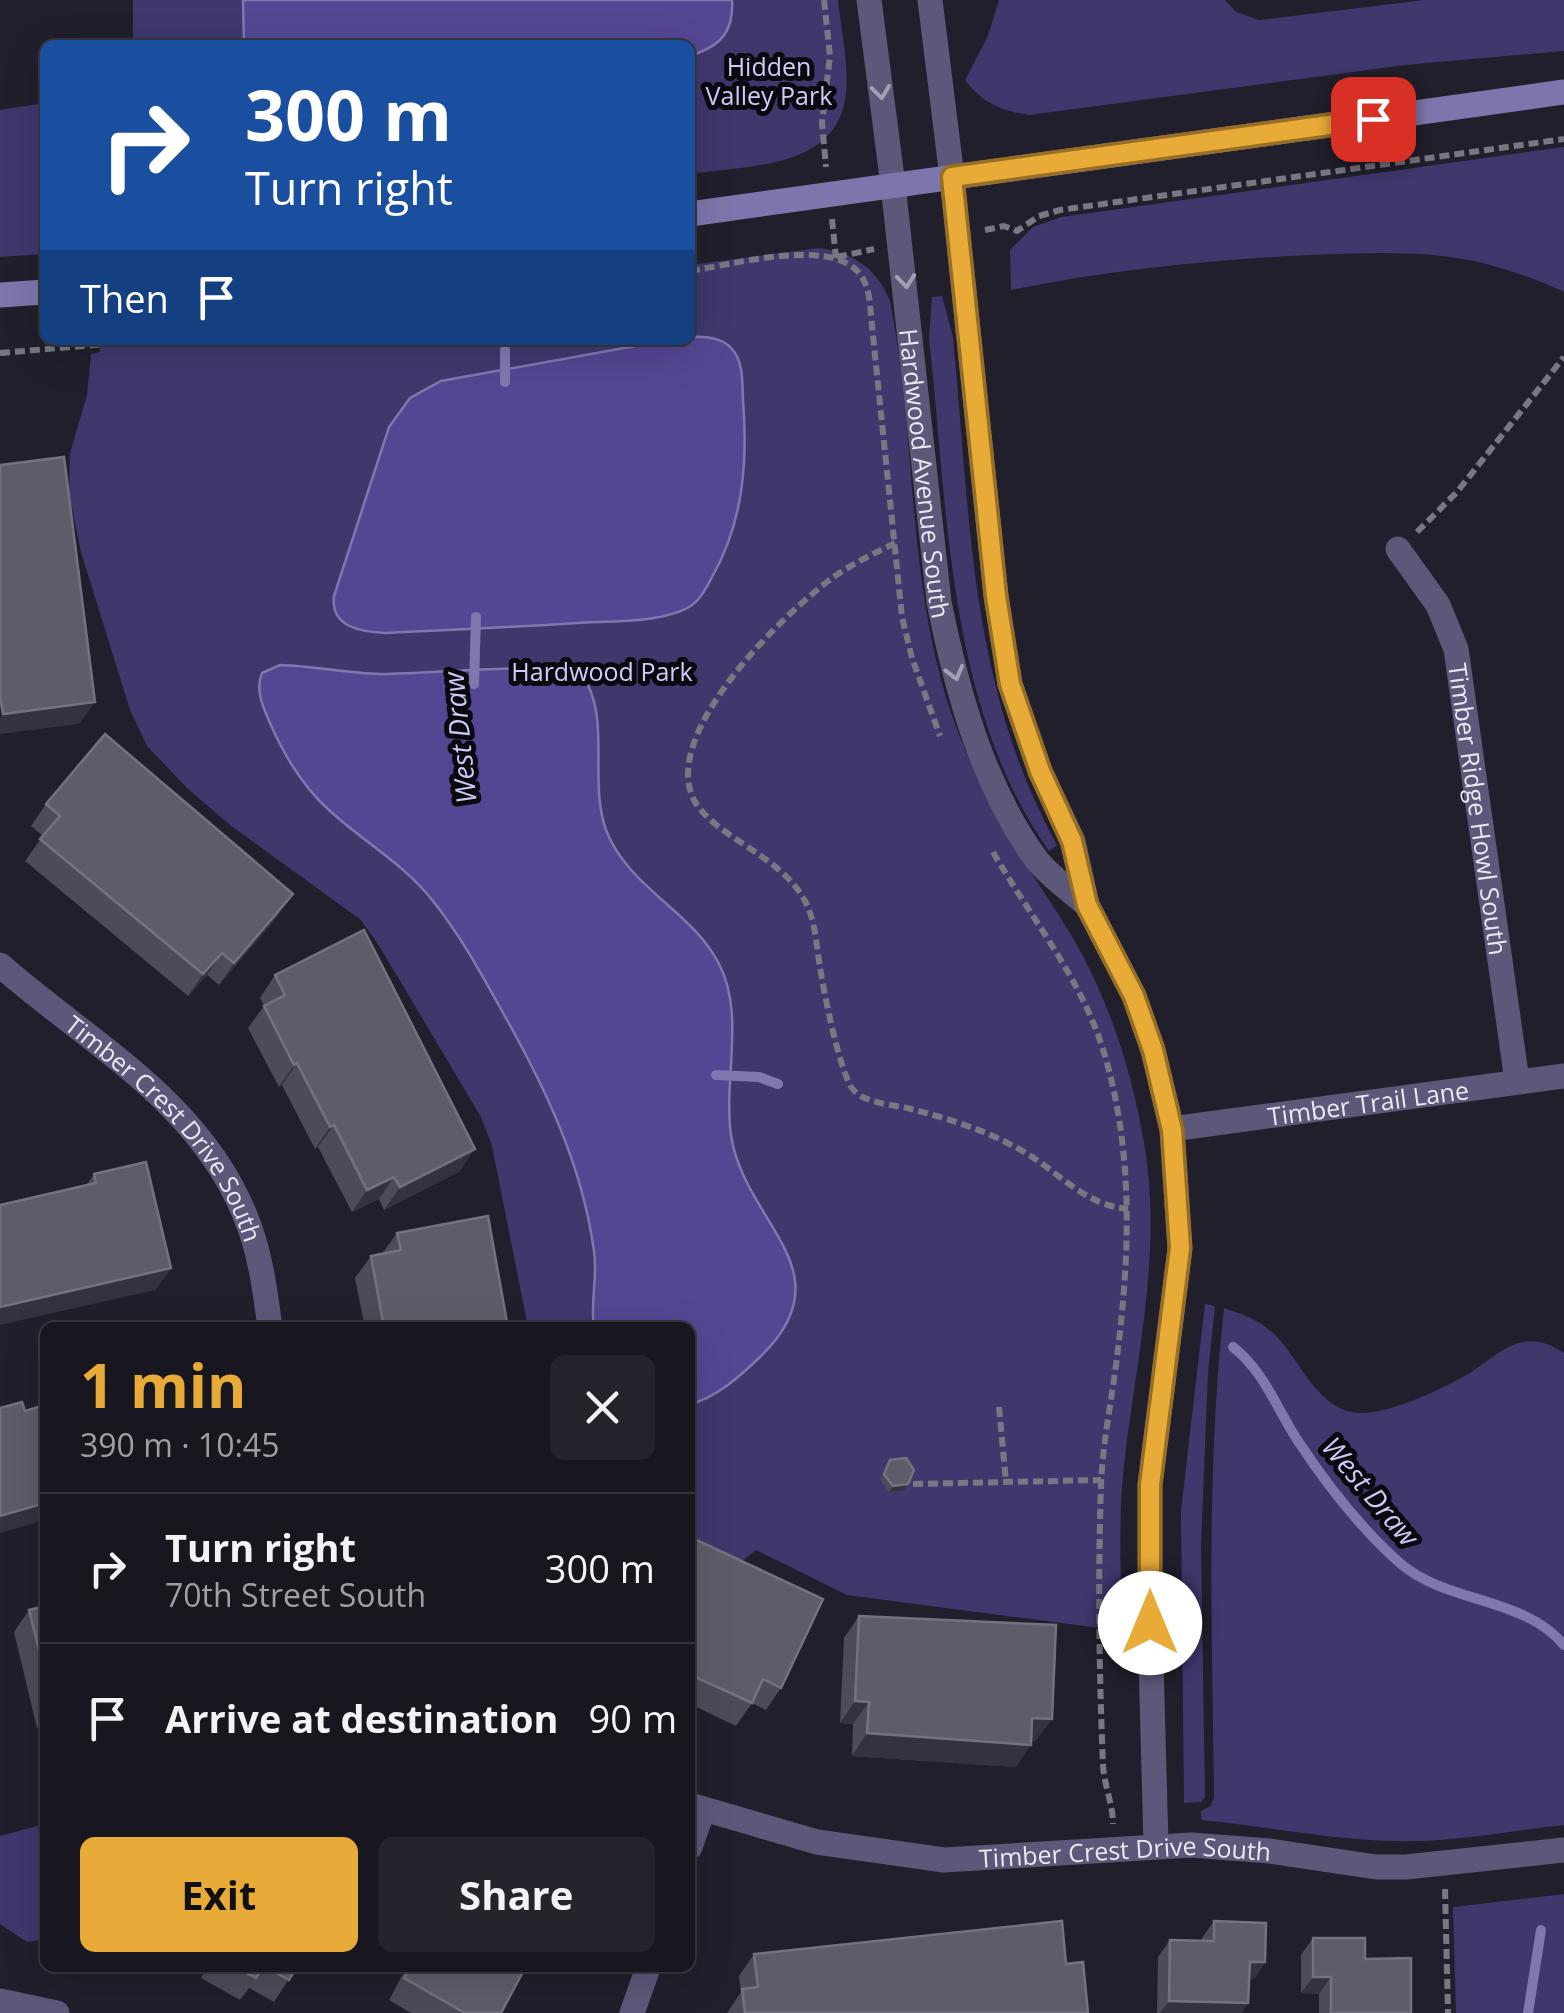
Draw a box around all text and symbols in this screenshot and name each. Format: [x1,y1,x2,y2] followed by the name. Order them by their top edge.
[706,49,832,112] park label: Hidden Valley Park
[245,66,452,162] text: 300 m
[1331,77,1416,162] pin
[80,80,210,210] icon: right
[870,84,891,101] one-way arrow
[1346,92,1401,147] icon: arrive
[245,157,453,218] text: Turn right
[189,270,244,325] icon: arrive
[80,272,169,324] text: Then
[895,274,916,290] one-way arrow
[892,327,959,621] street label: Hardwood Avenue South
[511,654,693,688] park label: Hardwood Park
[1441,661,1516,957] street label: Timber Ridge Howl South
[943,664,964,681] one-way arrow
[433,668,485,806] water label: West Draw
[59,1007,270,1246] street label: Timber Crest Drive South
[1265,1072,1471,1133] street label: Timber Trail Lane
[80,1344,247,1426] text: 1 min
[550,1355,655,1460] button: close
[80,1423,279,1466] text: 390 m · 10:45
[1314,1428,1429,1555] water label: West Draw
[165,1521,356,1573] text: Turn right
[80,1541,135,1596] icon: right
[545,1542,655,1594] text: 300 m
[1098,1571,1202,1675] position arrow
[165,1573,426,1616] text: 70th Street South
[80,1691,135,1746] icon: arrive
[165,1692,559,1744] text: Arrive at destination
[589,1692,677,1744] text: 90 m
[978,1828,1272,1875] street label: Timber Crest Drive South
[80,1837,358,1952] button: Exit
[378,1837,655,1952] button: Share

